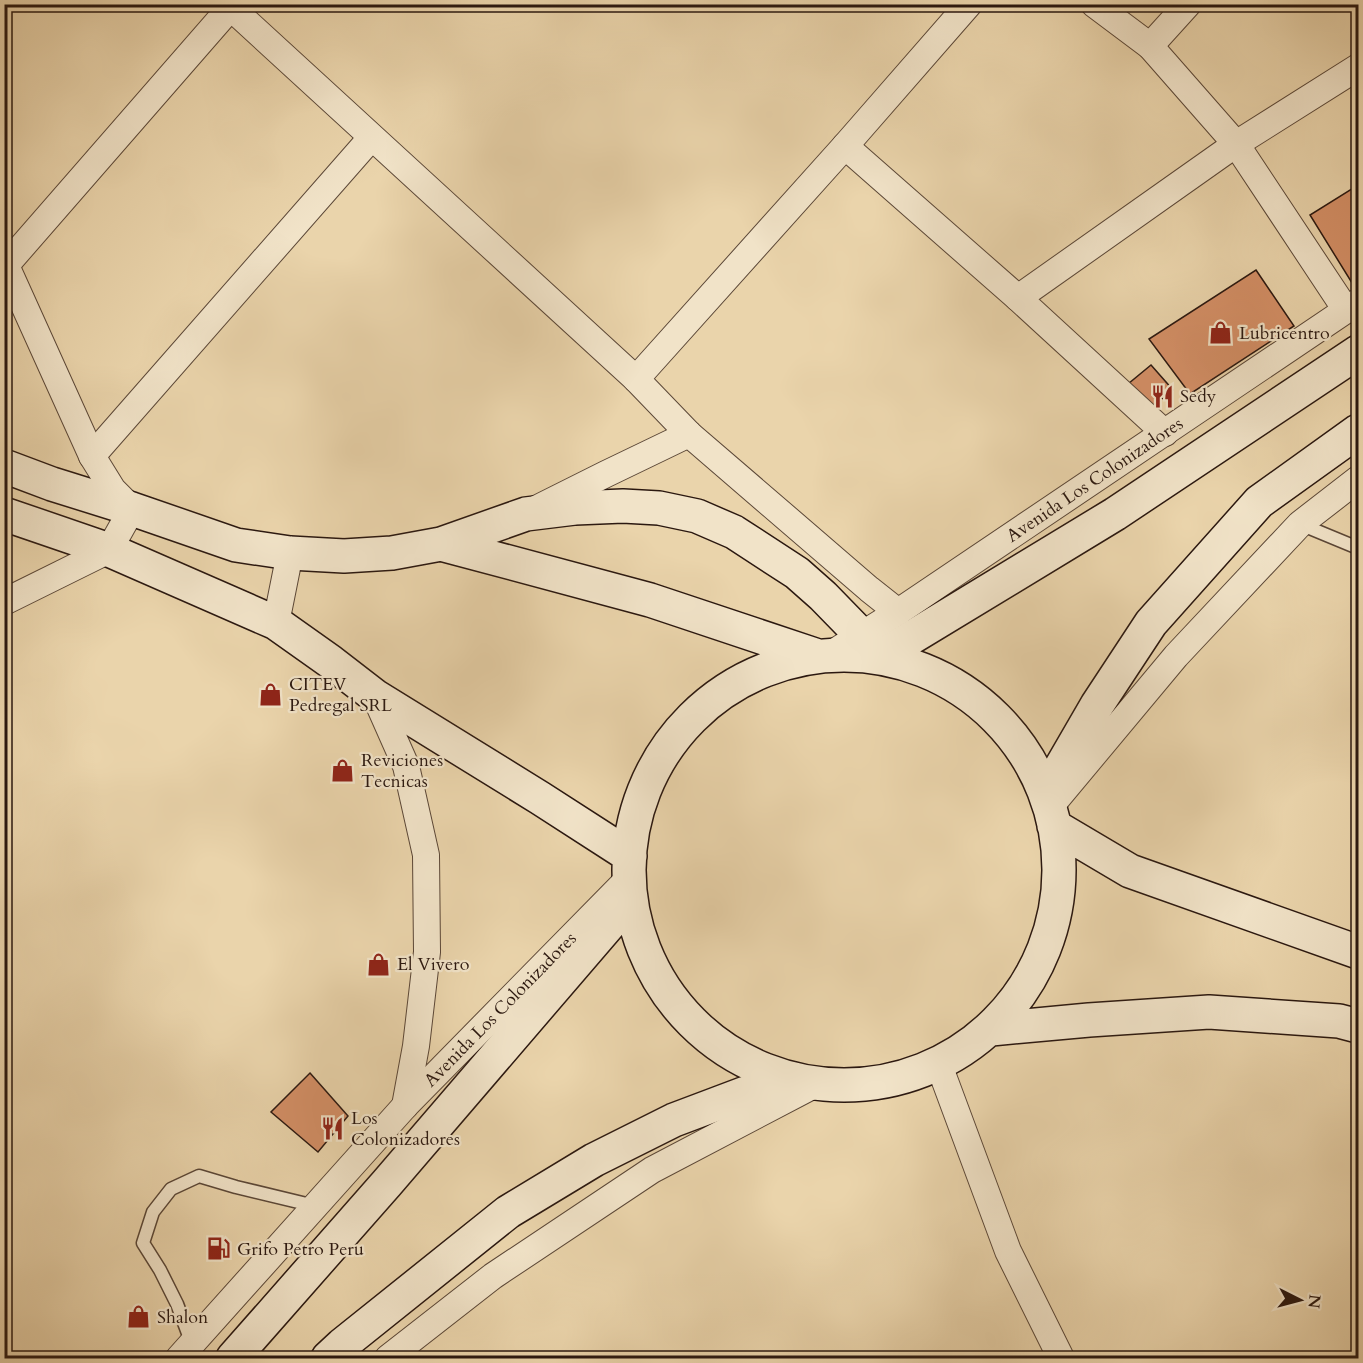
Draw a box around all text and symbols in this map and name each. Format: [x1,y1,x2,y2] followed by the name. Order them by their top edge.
[1208,320,1234,346] shop icon: Lubricentro
[1239,321,1330,346] place label: Lubricentro
[1149,383,1175,409] restaurant icon: Sedy
[1180,384,1217,409] place label: Sedy
[1001,411,1188,549] street label: Avenida Los Colonizadores
[289,672,392,718] place label: CITEV Pedregal SRL
[258,681,284,707] shop icon: CITEV Pedregal SRL
[361,748,443,794] place label: Reviciones Tecnicas
[330,757,356,783] shop icon: Reviciones Tecnicas
[418,927,582,1093] street label: Avenida Los Colonizadores
[366,951,392,977] shop icon: El Vivero
[397,952,470,977] place label: El Vivero
[351,1106,460,1152] place label: Los Colonizadores
[320,1115,346,1141] restaurant icon: Los Colonizadores
[206,1236,232,1262] fuel station icon: Grifo Petro Peru
[237,1237,364,1262] place label: Grifo Petro Peru
[1270,1270,1330,1330] north arrow
[1302,1293,1326,1310] text: N
[126,1304,152,1330] shop icon: Shalon
[157,1305,209,1330] place label: Shalon

